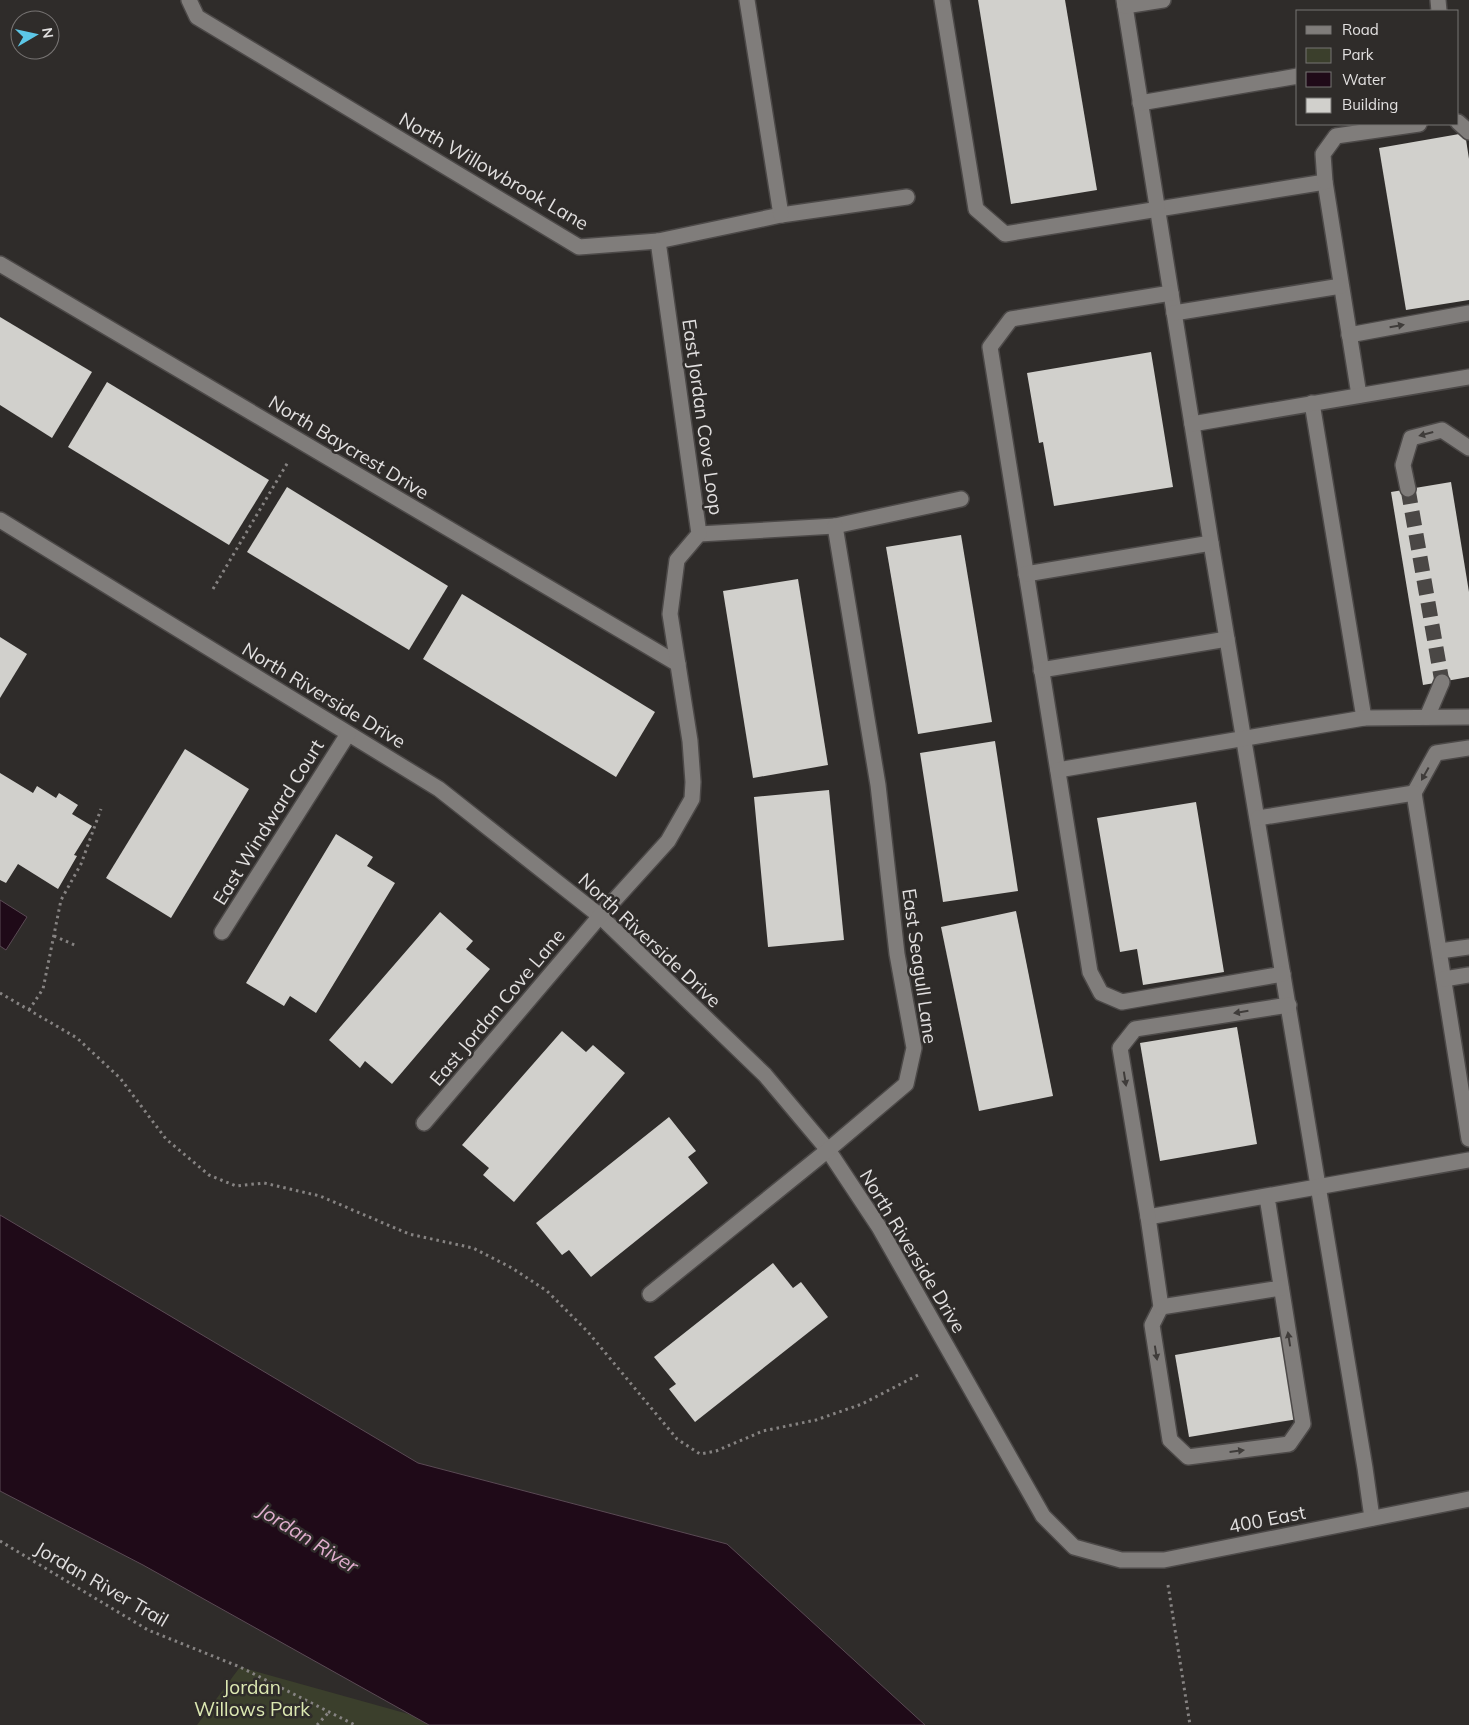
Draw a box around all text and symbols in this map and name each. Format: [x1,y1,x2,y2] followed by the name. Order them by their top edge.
[10,10,60,60] north arrow
[1296,10,1459,125] legend
[1342,20,1379,39] text: Road
[38,26,58,40] text: N
[1342,45,1374,64] text: Park
[1342,70,1386,89] text: Water
[1342,95,1398,114] text: Building
[395,107,593,235] street label: North Willowbrook Lane
[677,317,729,517] street label: East Jordan Cove Loop
[1389,322,1405,330] one-way arrow
[265,390,433,504] street label: North Baycrest Drive
[1419,430,1434,438] one-way arrow
[238,637,410,753] street label: North Riverside Drive
[207,735,329,909] street label: East Windward Court
[1420,767,1429,781] one-way arrow
[574,868,726,1012] street label: North Riverside Drive
[897,887,943,1045] street label: East Seagull Lane
[424,924,570,1090] street label: East Jordan Cove Lane
[1232,1009,1248,1017] one-way arrow
[1121,1071,1129,1087] one-way arrow
[855,1165,971,1337] street label: North Riverside Drive
[1285,1331,1293,1347] one-way arrow
[1153,1346,1161,1362] one-way arrow
[1230,1447,1246,1455] one-way arrow
[252,1496,364,1579] water label: Jordan River
[1227,1500,1308,1538] street label: 400 East
[31,1536,173,1632] street label: Jordan River Trail
[194,1675,310,1721] park label: Jordan Willows Park

